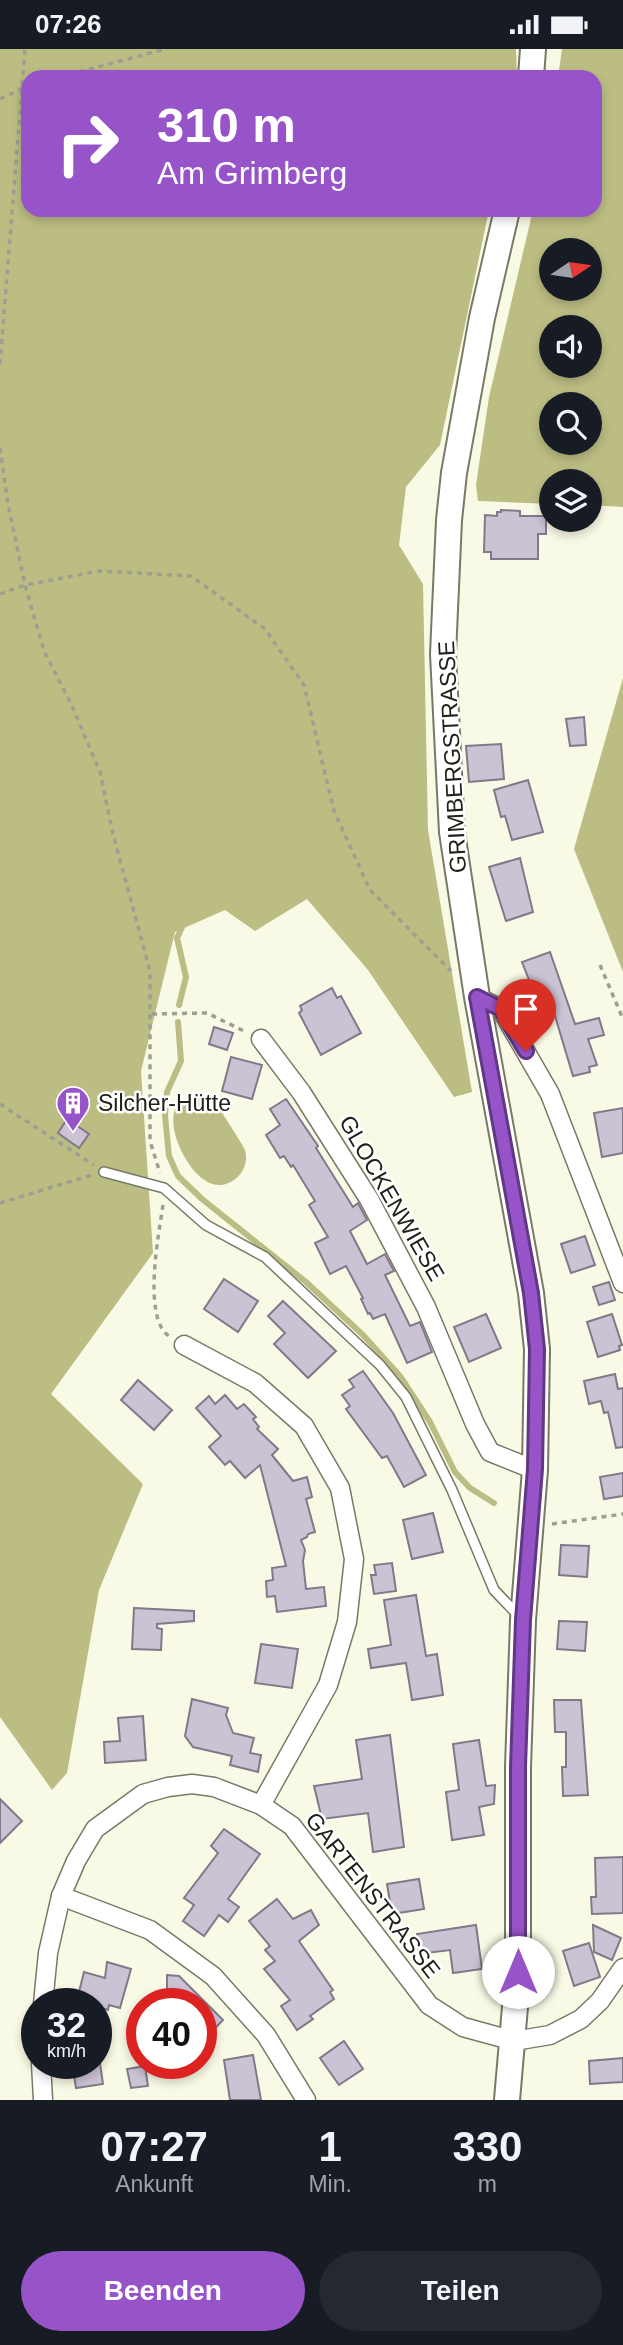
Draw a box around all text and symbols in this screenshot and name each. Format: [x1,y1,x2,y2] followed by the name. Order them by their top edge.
[35,9,102,39] text: 07:26
[42,98,133,189] icon: right
[157,98,296,152] text: 310 m
[157,155,347,191] text: Am Grimberg
[539,238,602,301] north arrow
[539,238,602,532] map controls
[539,315,602,378] button: sound
[539,392,602,455] button: search
[539,469,602,532] button: layers
[433,640,471,874] street label: GRIMBERGSTRASSE
[496,979,556,1051] pin
[507,990,545,1028] icon: arrive
[54,1084,92,1133] building icon: Silcher-Hütte
[98,1090,231,1116] place label: Silcher-Hütte
[334,1111,450,1285] street label: GLOCKENWIESE
[300,1807,446,1983] street label: GARTENSTRASSE
[481,1935,555,2009] position arrow
[126,1988,217,2079] speed limit sign: 40
[47,2005,86,2044] text: 32
[47,2041,86,2061] text: km/h
[101,2123,208,2170] text: 07:27
[318,2123,342,2170] text: 1
[452,2123,522,2170] text: 330
[115,2171,193,2197] text: Ankunft
[308,2171,352,2197] text: Min.
[478,2171,497,2197] text: m
[21,2251,305,2331] button: Beenden
[319,2251,602,2331] button: Teilen

